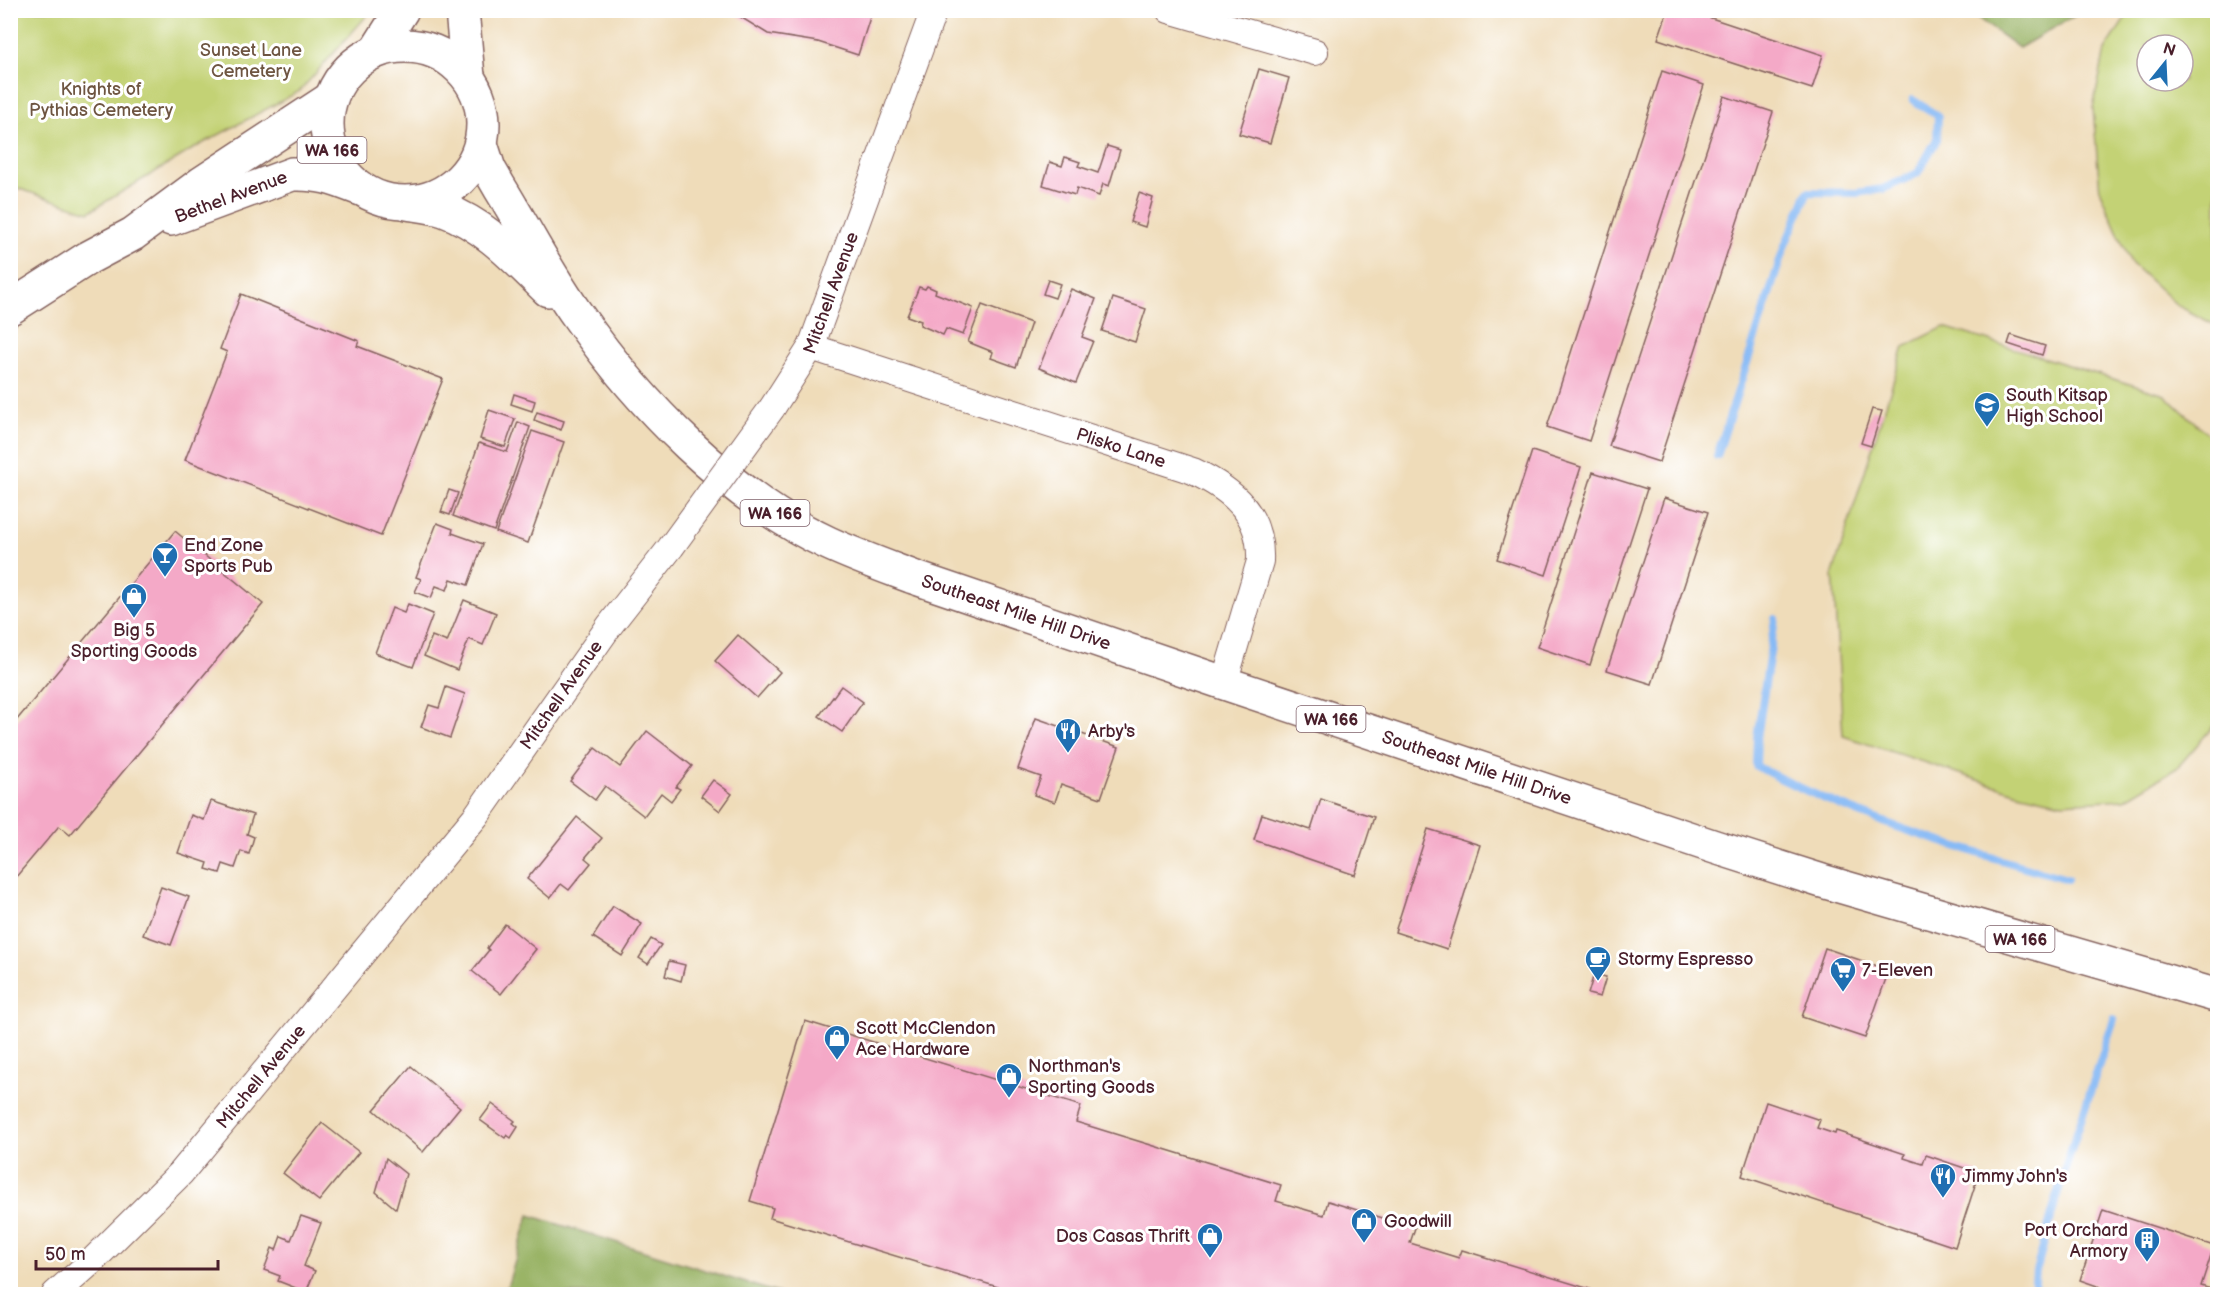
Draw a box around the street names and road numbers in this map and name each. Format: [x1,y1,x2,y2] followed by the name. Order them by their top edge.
[298,137,366,163] road number: WA 166
[172,167,291,228] street label: Bethel Avenue
[799,229,863,357] street label: Mitchell Avenue
[1073,424,1169,473] street label: Plisko Lane
[740,500,810,526] road number: WA 166
[919,571,1114,655] street label: Southeast Mile Hill Drive
[516,636,607,754] street label: Mitchell Avenue
[1296,706,1366,732] road number: WA 166
[1379,726,1574,809] street label: Southeast Mile Hill Drive
[1986,926,2054,952] road number: WA 166
[212,1020,310,1133] street label: Mitchell Avenue

